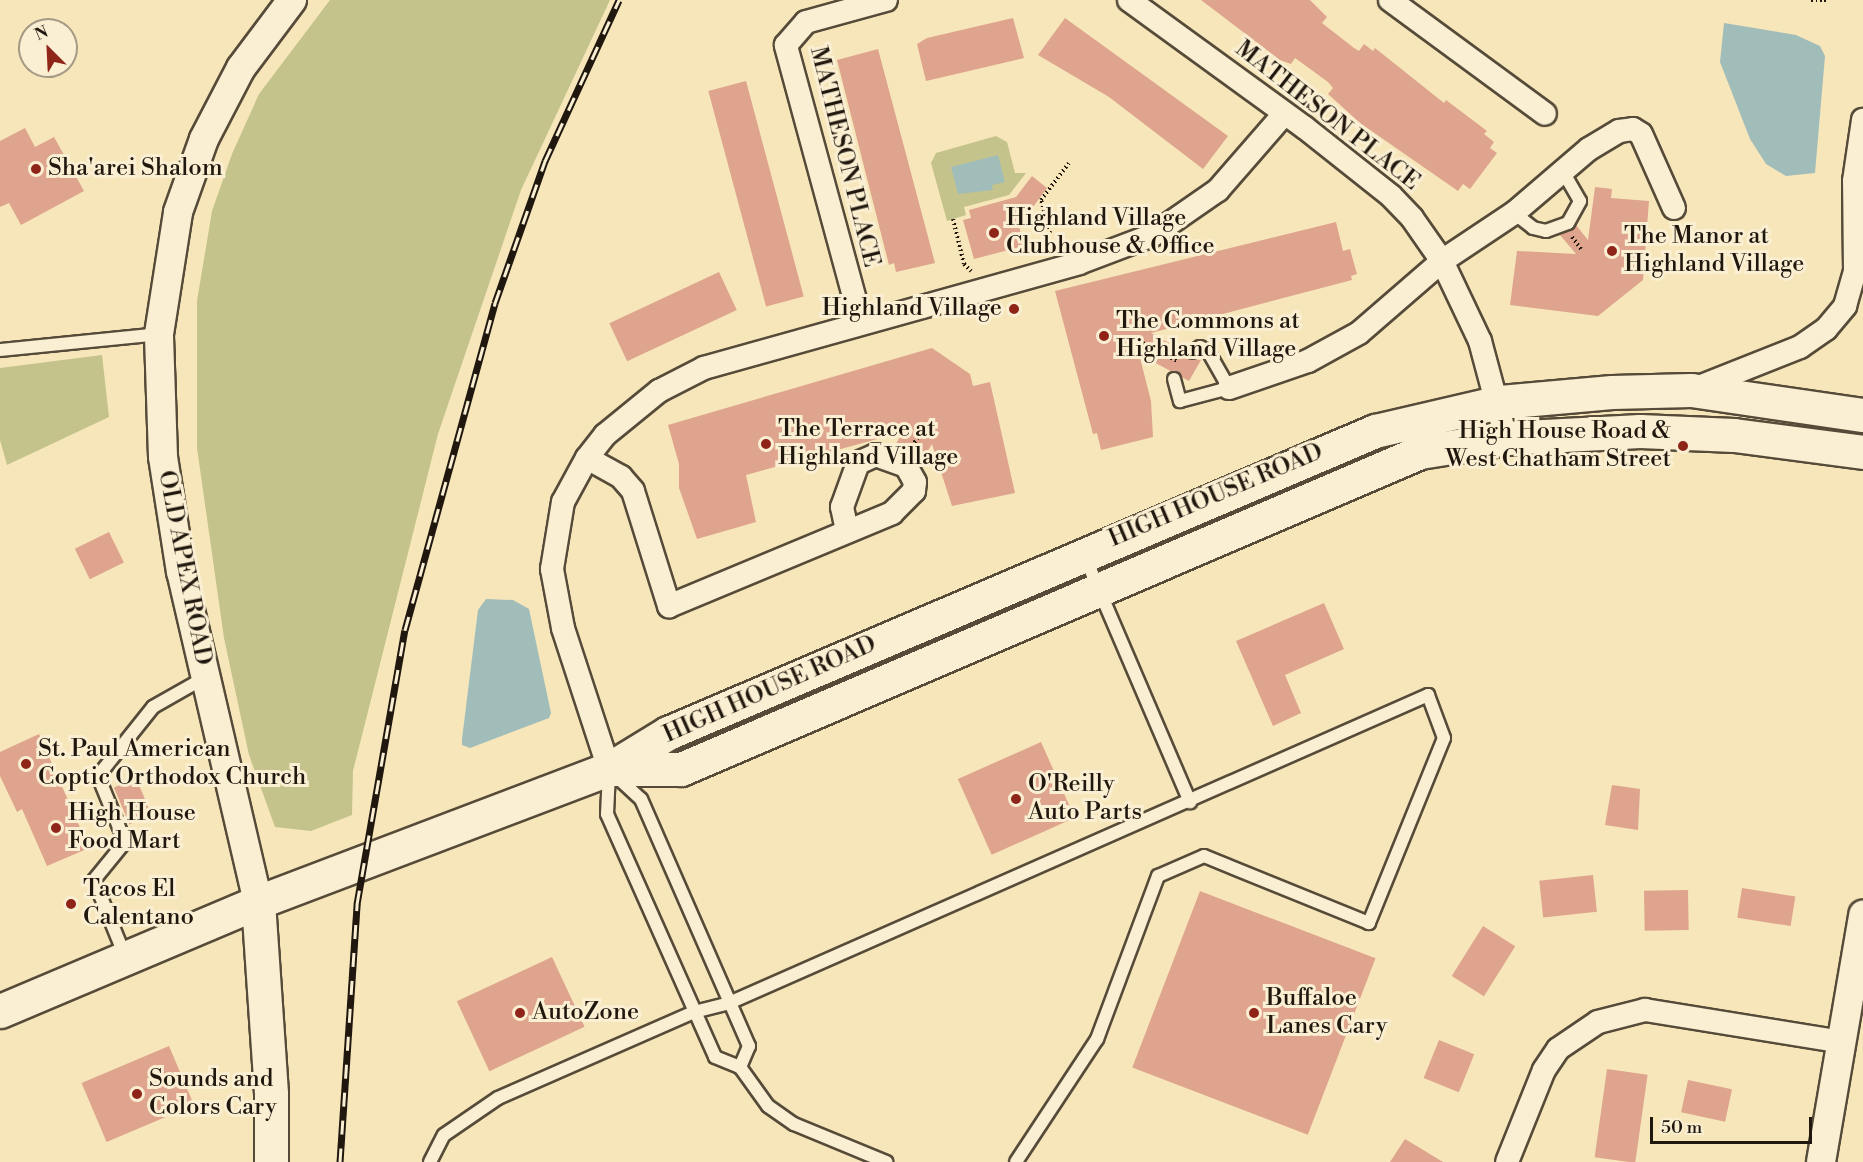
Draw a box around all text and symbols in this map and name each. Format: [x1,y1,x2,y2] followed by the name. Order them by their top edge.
[18,18,78,78] north arrow
[32,22,51,45] text: N
[1229,35,1425,197] street label: MATHESON PLACE
[803,44,885,270] street label: MATHESON PLACE
[48,155,223,183] place label: Sha'arei Shalom
[29,162,43,176] marker: Sha'arei Shalom
[1006,205,1215,261] place label: Highland Village Clubhouse & Office
[1624,223,1804,279] place label: The Manor at Highland Village
[987,226,1001,240] marker: Highland Village Clubhouse & Office
[1605,244,1619,258] marker: The Manor at Highland Village
[822,295,1002,323] place label: Highland Village
[1007,302,1021,316] marker: Highland Village
[1116,308,1300,364] place label: The Commons at Highland Village
[1097,329,1111,343] marker: The Commons at Highland Village
[778,416,958,472] place label: The Terrace at Highland Village
[1445,418,1671,474] place label: High House Road & West Chatham Street
[759,437,773,451] marker: The Terrace at Highland Village
[1105,438,1327,554] street label: HIGH HOUSE ROAD
[1676,439,1690,453] marker: High House Road & West Chatham Street
[151,468,217,668] street label: OLD APEX ROAD
[659,630,881,750] street label: HIGH HOUSE ROAD
[38,736,306,792] place label: St. Paul American Coptic Orthodox Church
[19,757,33,771] marker: St. Paul American Coptic Orthodox Church
[1028,771,1142,827] place label: O'Reilly Auto Parts
[1009,792,1023,806] marker: O'Reilly Auto Parts
[68,800,196,856] place label: High House Food Mart
[49,821,63,835] marker: High House Food Mart
[83,876,194,932] place label: Tacos El Calentano
[64,897,78,911] marker: Tacos El Calentano
[1266,985,1387,1041] place label: Buffaloe Lanes Cary
[532,999,639,1027] place label: AutoZone
[513,1006,527,1020] marker: AutoZone
[1247,1006,1261,1020] marker: Buffaloe Lanes Cary
[149,1066,277,1122] place label: Sounds and Colors Cary
[130,1087,144,1101] marker: Sounds and Colors Cary
[1653,1105,1815,1143] scale bar
[1661,1116,1702,1139] text: 50 m

